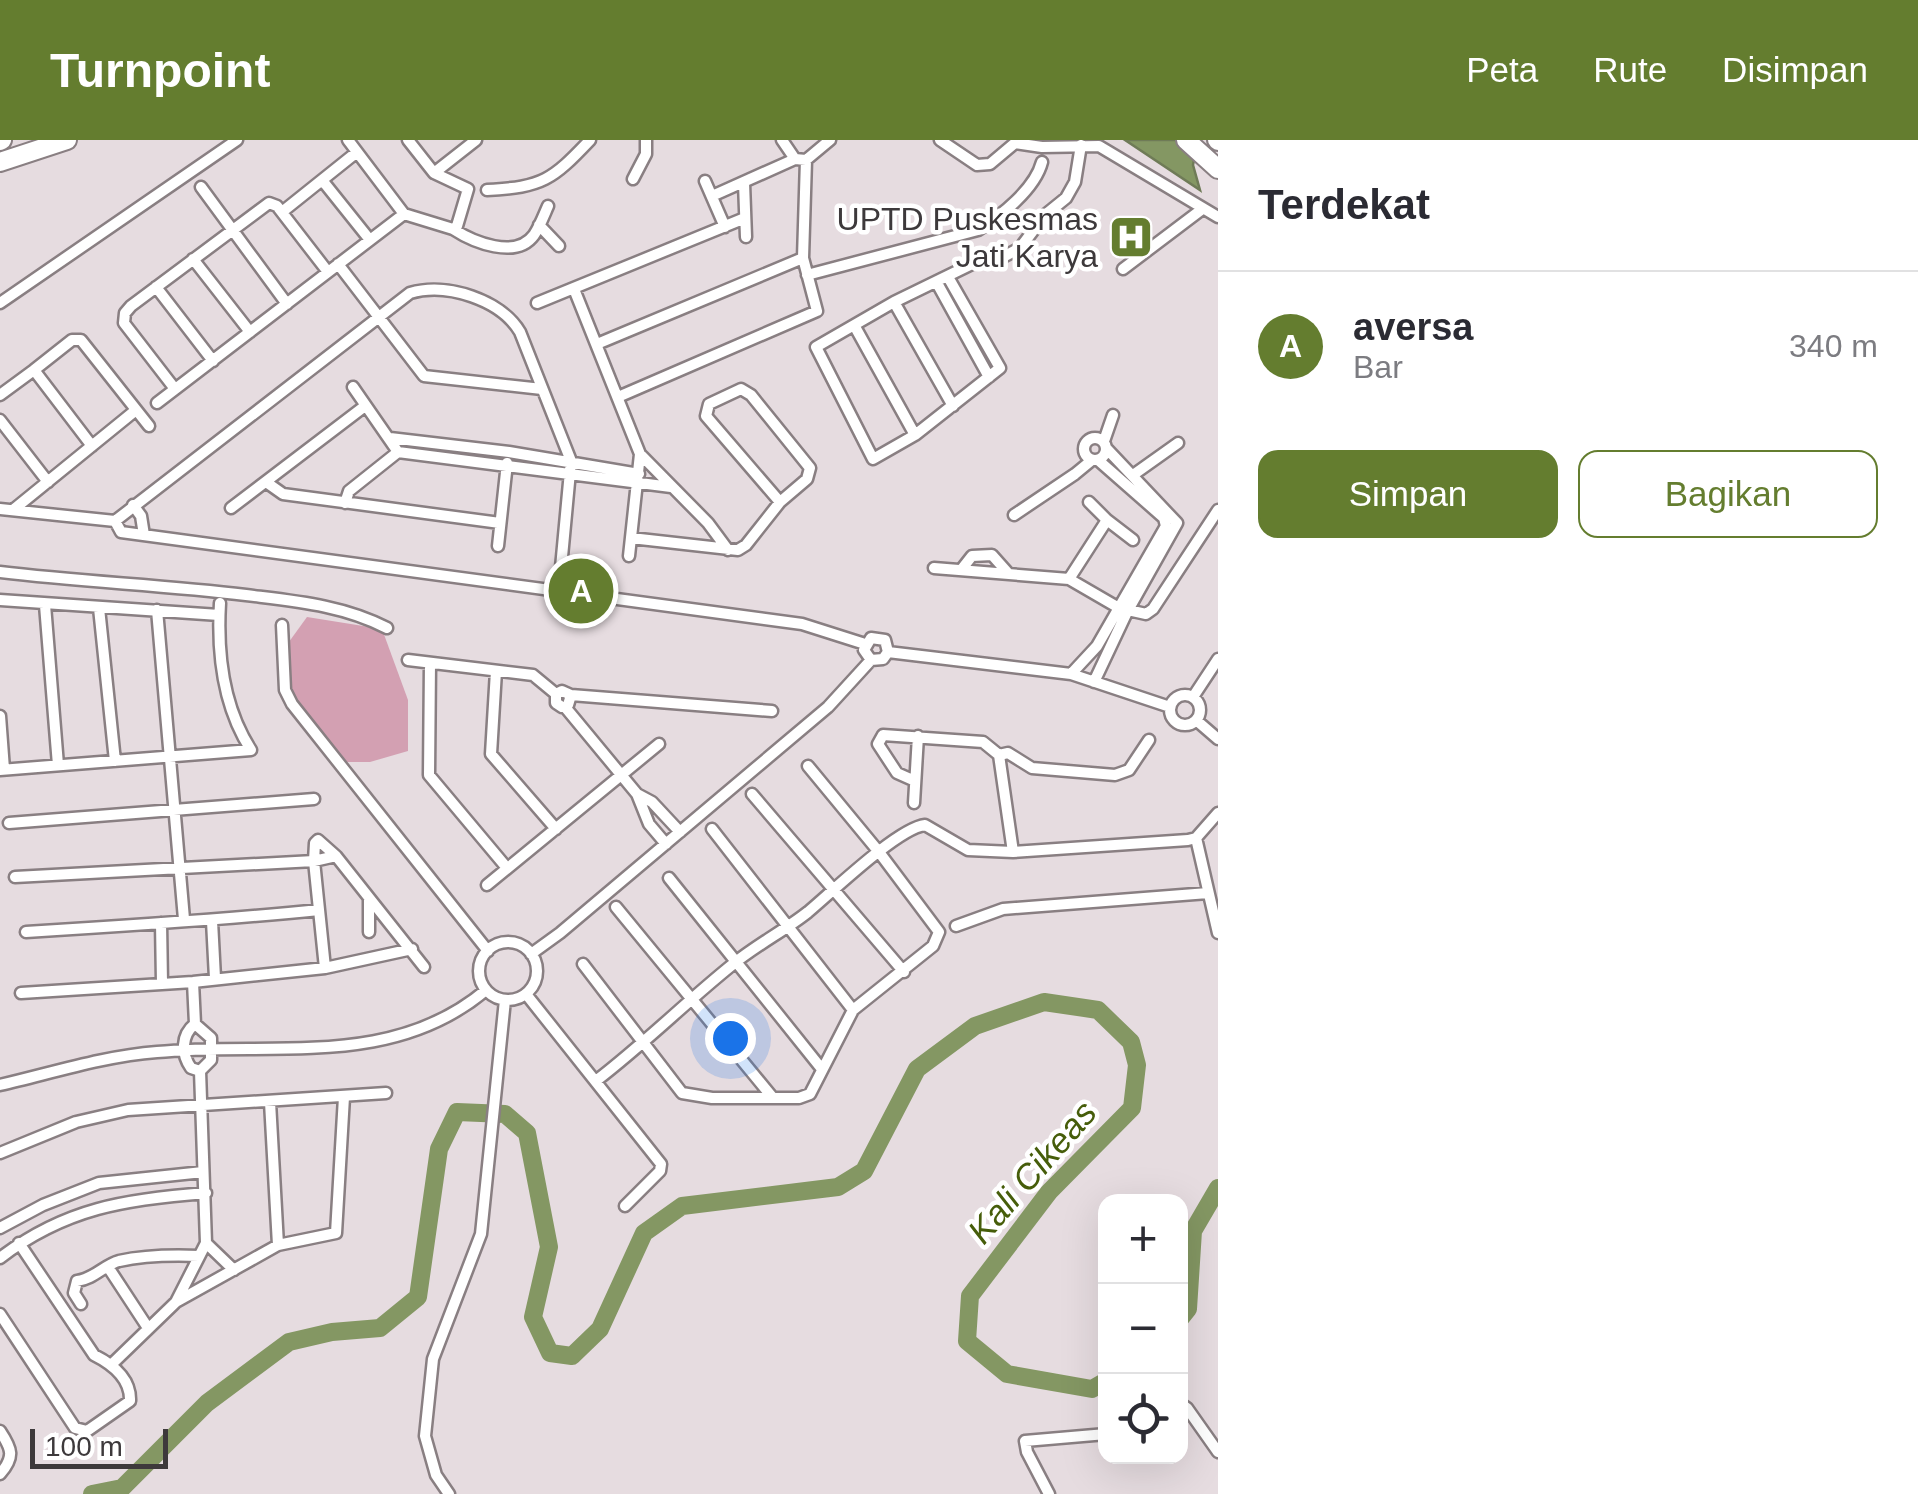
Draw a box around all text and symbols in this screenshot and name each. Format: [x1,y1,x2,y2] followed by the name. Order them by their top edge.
[50,44,270,97] text: Turnpoint
[1466,50,1538,89] text: Peta
[1593,50,1667,89] text: Rute
[1722,50,1868,89] text: Disimpan
[1258,181,1430,228] text: Terdekat
[837,201,1098,274] place label: UPTD Puskesmas Jati Karya
[1108,214,1154,260] hospital icon: UPTD Puskesmas Jati Karya
[1353,306,1473,348] text: aversa
[1279,328,1302,364] text: A
[1789,328,1878,364] text: 340 m
[1353,349,1403,385] text: Bar
[1258,450,1558,538] button: Simpan
[1578,450,1878,538] button: Bagikan
[548,554,614,628] pin: A
[705,1013,756,1064] your location
[959,1093,1104,1251] water label: Kali Cikeas
[1098,1194,1188,1464] map controls
[1098,1194,1188,1284] button: +
[1098,1284,1188,1374] button: −
[1098,1374,1188,1464] button: locate
[30,1424,168,1468] scale bar
[45,1431,123,1462] text: 100 m

